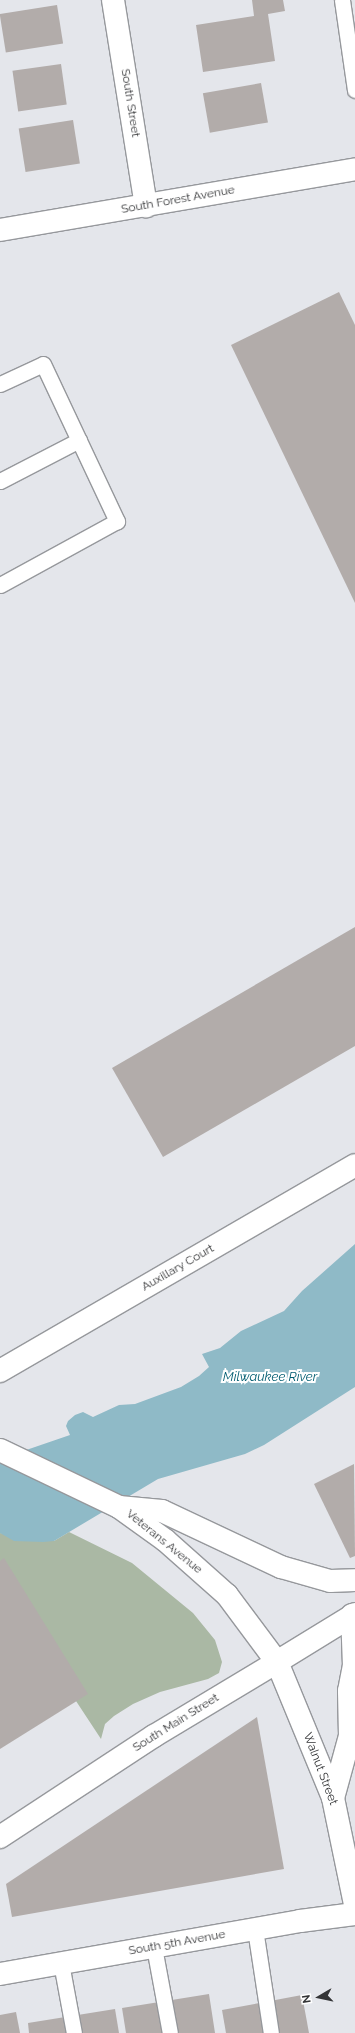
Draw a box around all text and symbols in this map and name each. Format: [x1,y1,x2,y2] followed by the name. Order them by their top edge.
[117,68,143,138] street label: South Street
[120,183,236,217] street label: South Forest Avenue
[139,1241,217,1295] street label: Auxillary Court
[223,1369,317,1385] water label: Milwaukee River
[123,1507,205,1577] street label: Veterans Avenue
[130,1691,222,1755] street label: South Main Street
[300,1731,340,1807] street label: Walnut Street
[127,1927,227,1959] street label: South 5th Avenue
[299,1977,339,2017] north arrow
[300,1994,314,2004] text: N

